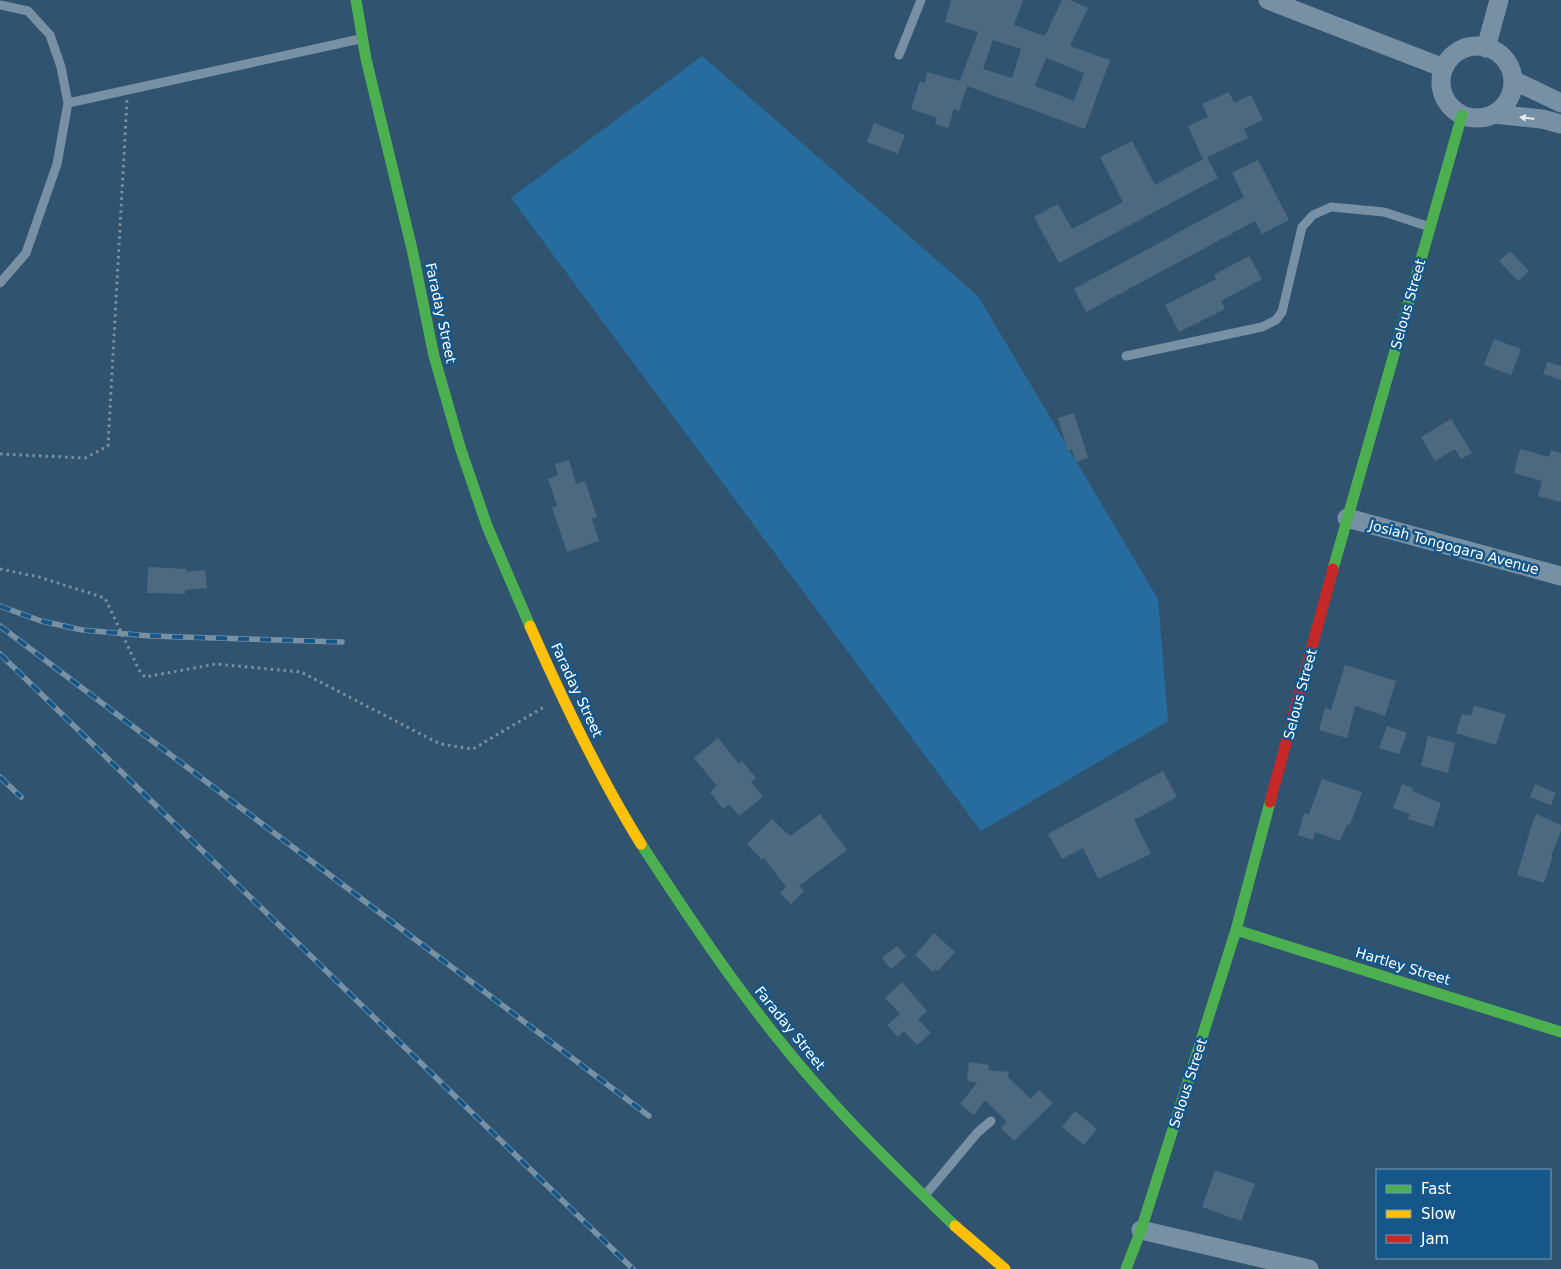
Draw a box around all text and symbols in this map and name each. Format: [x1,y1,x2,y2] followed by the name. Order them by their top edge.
[1519,114,1535,122] one-way arrow
[1387,257,1429,351] street label: Selous Street
[423,261,460,365] street label: Faraday Street
[1366,516,1541,577] street label: Josiah Tongogara Avenue
[548,640,606,740] street label: Faraday Street
[1280,646,1320,741] street label: Selous Street
[1354,944,1453,988] street label: Hartley Street
[752,983,829,1073] street label: Faraday Street
[1166,1036,1210,1130] street label: Selous Street
[1376,1169,1551,1259] legend
[1421,1180,1451,1198] text: Fast
[1421,1205,1456,1223] text: Slow
[1420,1230,1449,1248] text: Jam

